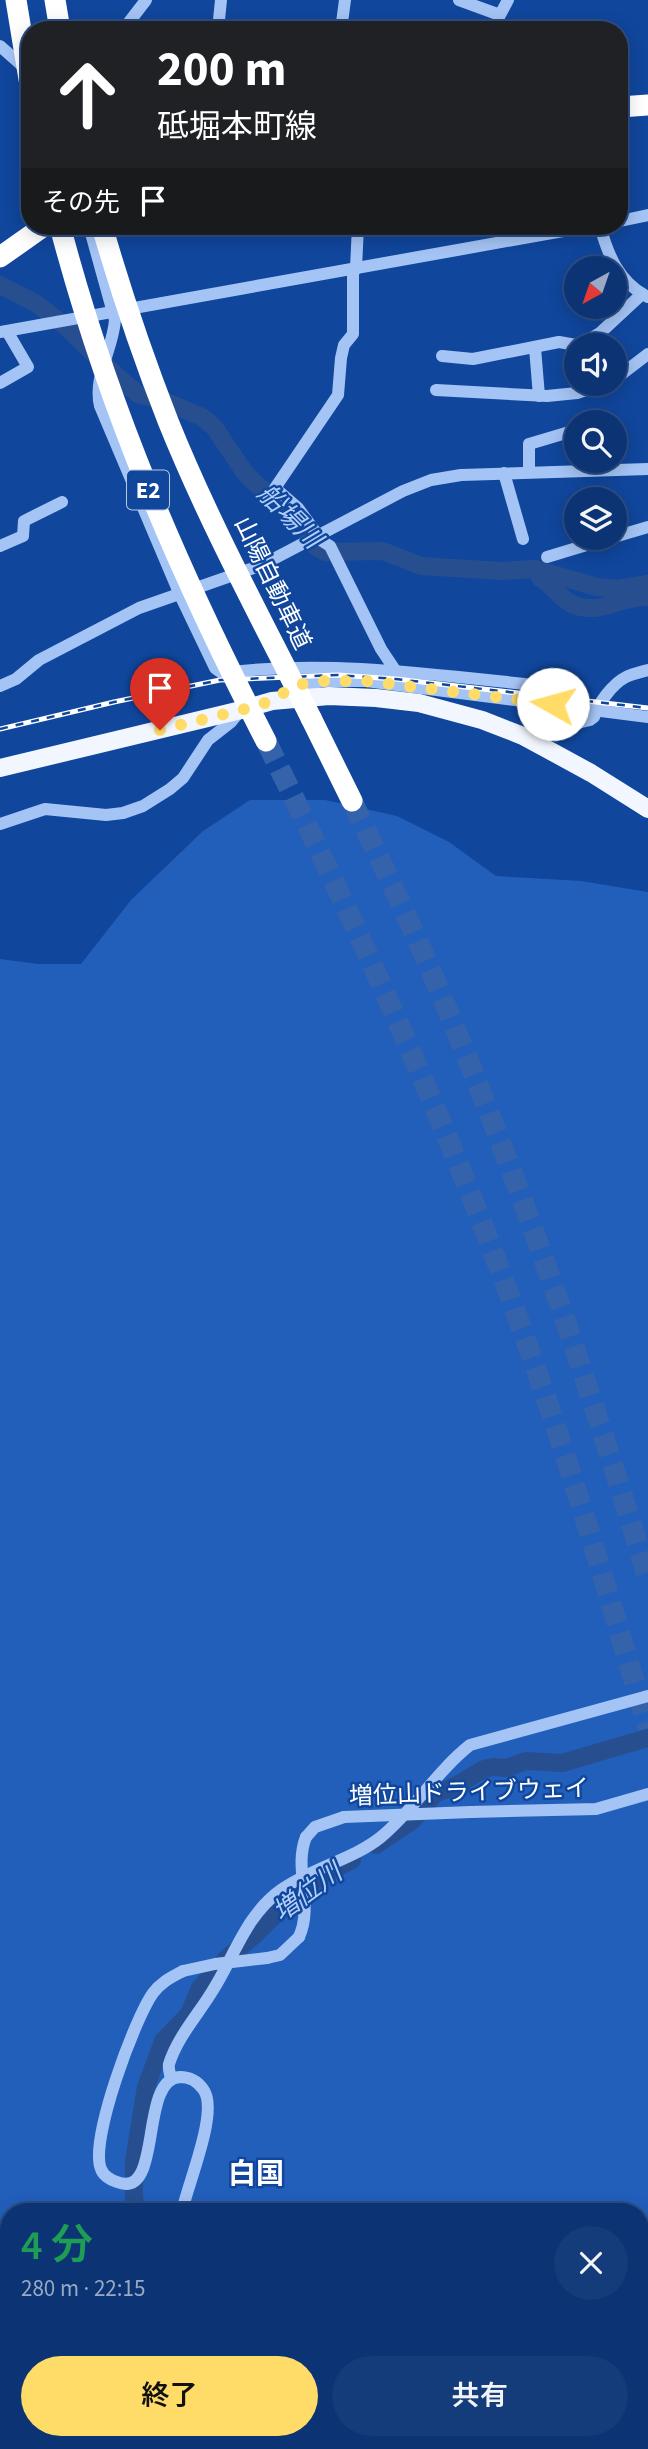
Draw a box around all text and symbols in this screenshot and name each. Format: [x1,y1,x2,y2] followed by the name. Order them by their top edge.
[157,35,286,105] text: 200 m
[42,49,133,140] icon: ahead
[157,104,317,150] text: 砥堀本町線
[134,182,172,220] icon: arrive
[42,184,120,221] text: その先
[564,256,626,318] north arrow
[564,256,627,550] map controls
[564,333,627,396] button: sound
[564,410,627,473] button: search
[127,470,169,510] road number: E2
[249,476,332,559] water label: 船場川
[564,487,627,550] button: layers
[225,511,320,656] street label: 山陽自動車道
[130,658,190,730] pin
[516,667,590,741] position arrow
[141,669,179,707] icon: arrive
[348,1771,590,1814] street label: 増位山ドライブウェイ
[265,1853,352,1930] water label: 増位川
[228,2154,284,2194] district label: 白国
[21,2216,93,2276] text: 4 分
[554,2226,628,2300] button: close
[21,2272,145,2305] text: 280 m · 22:15
[21,2356,318,2436] button: 終了
[332,2356,628,2436] button: 共有

